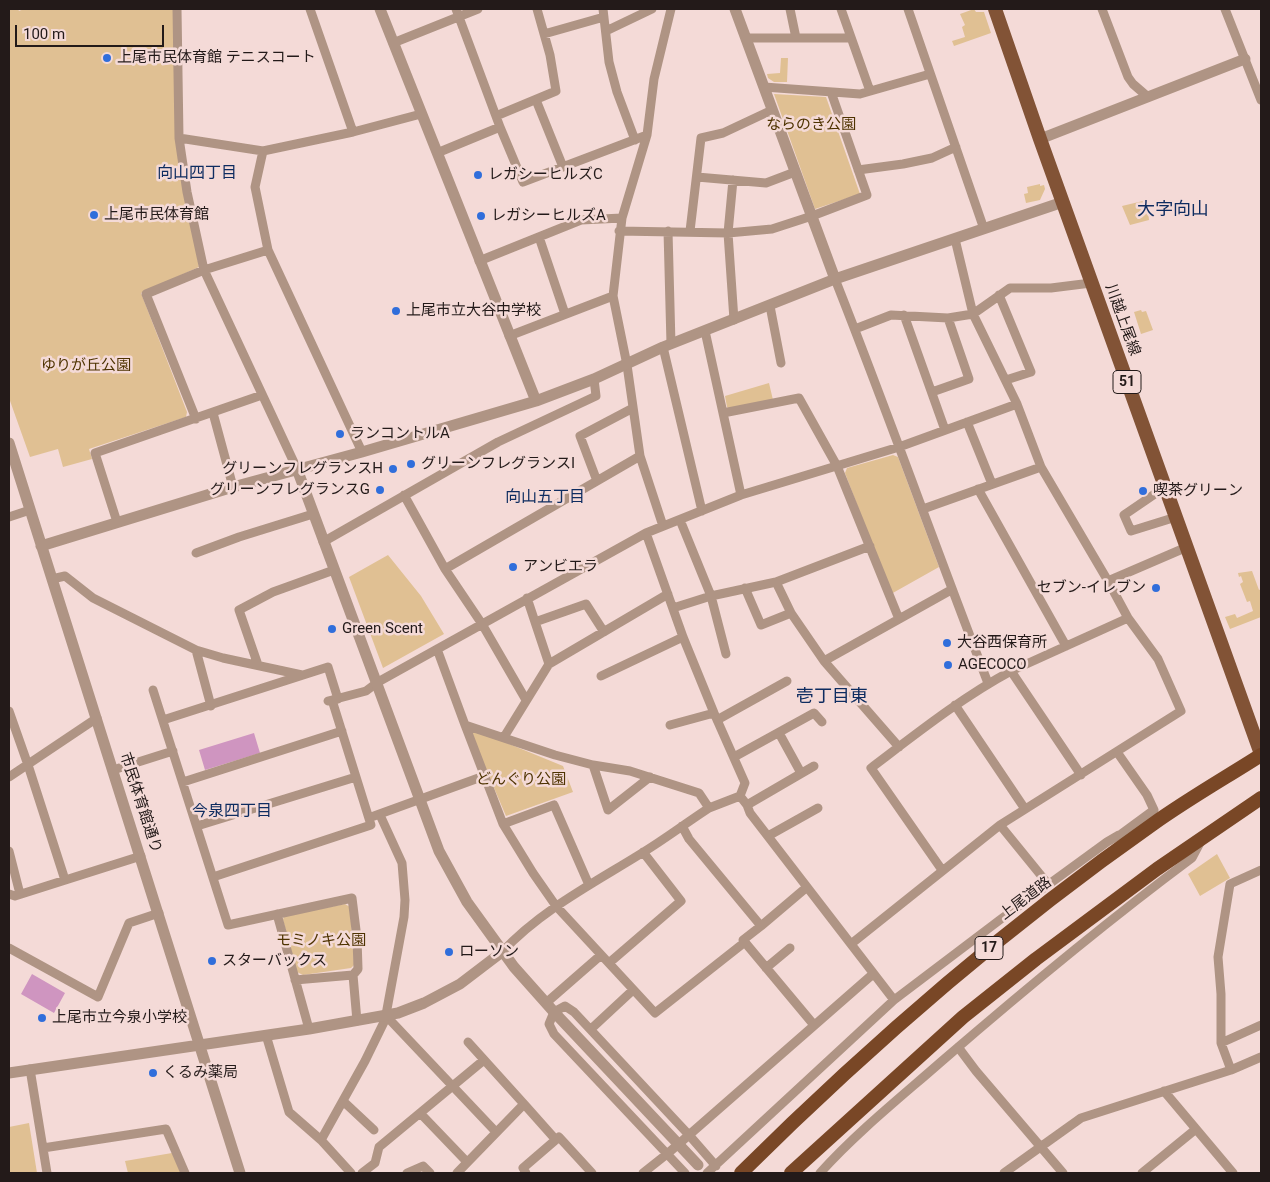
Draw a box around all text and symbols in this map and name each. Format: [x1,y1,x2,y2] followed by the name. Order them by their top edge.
[18,15,166,47] scale bar
[23,25,65,43] text: 100 m
[117,49,316,67] place label: 上尾市民体育館 テニスコート
[101,52,113,64] marker: 上尾市民体育館 テニスコート
[766,116,856,134] park label: ならのき公園
[157,164,237,184] district label: 向山四丁目
[488,166,603,184] place label: レガシーヒルズC
[472,169,484,181] marker: レガシーヒルズC
[1137,199,1209,221] district label: 大字向山
[104,206,209,224] place label: 上尾市民体育館
[491,207,606,225] place label: レガシーヒルズA
[88,209,100,221] marker: 上尾市民体育館
[475,210,487,222] marker: レガシーヒルズA
[1101,282,1143,358] street label: 川越上尾線
[406,302,541,320] place label: 上尾市立大谷中学校
[390,305,402,317] marker: 上尾市立大谷中学校
[41,357,131,375] park label: ゆりが丘公園
[1113,371,1141,394] road number: 51
[350,425,450,443] place label: ランコントルA
[334,428,346,440] marker: ランコントルA
[421,455,575,473] place label: グリーンフレグランスI
[405,458,417,470] marker: グリーンフレグランスI
[222,460,383,478] place label: グリーンフレグランスH
[387,463,399,475] marker: グリーンフレグランスH
[210,481,370,499] place label: グリーンフレグランスG
[1153,482,1243,500] place label: 喫茶グリーン
[374,484,386,496] marker: グリーンフレグランスG
[1137,485,1149,497] marker: 喫茶グリーン
[505,488,585,508] district label: 向山五丁目
[523,558,598,576] place label: アンビエラ
[507,561,519,573] marker: アンビエラ
[1037,579,1146,597] place label: セブン-イレブン
[1150,582,1162,594] marker: セブン-イレブン
[342,620,423,638] place label: Green Scent
[326,623,338,635] marker: Green Scent
[957,634,1047,652] place label: 大谷西保育所
[941,637,953,649] marker: 大谷西保育所
[958,656,1027,674] place label: AGECOCO
[942,659,954,671] marker: AGECOCO
[796,686,868,708] district label: 壱丁目東
[115,750,165,856] street label: 市民体育館通り
[476,771,566,789] park label: どんぐり公園
[192,802,272,822] district label: 今泉四丁目
[997,874,1055,924] street label: 上尾道路
[276,932,366,950] park label: モミノキ公園
[975,936,1003,960] road number: 17
[459,943,519,961] place label: ローソン
[443,946,455,958] marker: ローソン
[222,952,327,970] place label: スターバックス
[206,955,218,967] marker: スターバックス
[52,1009,187,1027] place label: 上尾市立今泉小学校
[36,1012,48,1024] marker: 上尾市立今泉小学校
[163,1064,238,1082] place label: くるみ薬局
[147,1067,159,1079] marker: くるみ薬局

